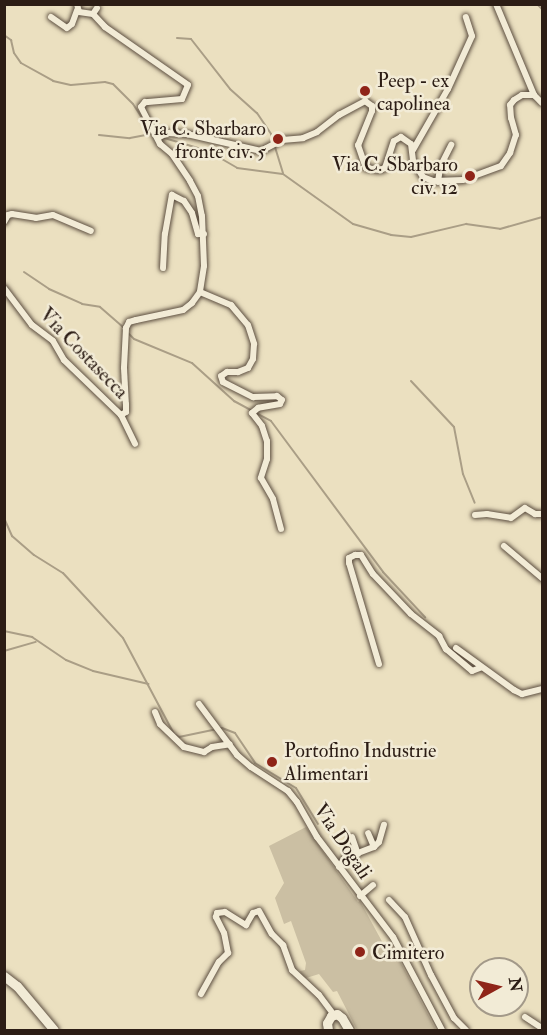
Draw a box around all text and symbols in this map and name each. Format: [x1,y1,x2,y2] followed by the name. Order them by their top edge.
[377,68,450,115] place label: Peep - ex capolinea
[358,84,372,98] marker: Peep - ex capolinea
[140,116,266,163] place label: Via C. Sbarbaro fronte civ. 5
[271,132,285,146] marker: Via C. Sbarbaro fronte civ. 5
[332,152,458,199] place label: Via C. Sbarbaro civ. 12
[463,169,477,183] marker: Via C. Sbarbaro civ. 12
[35,303,133,403] street label: Via Costasecca
[284,738,436,785] place label: Portofino Industrie Alimentari
[265,755,279,769] marker: Portofino Industrie Alimentari
[309,799,377,883] street label: Via Dogali
[372,940,444,964] place label: Cimitero
[353,945,367,959] marker: Cimitero
[469,957,529,1017] north arrow
[504,976,526,993] text: N

